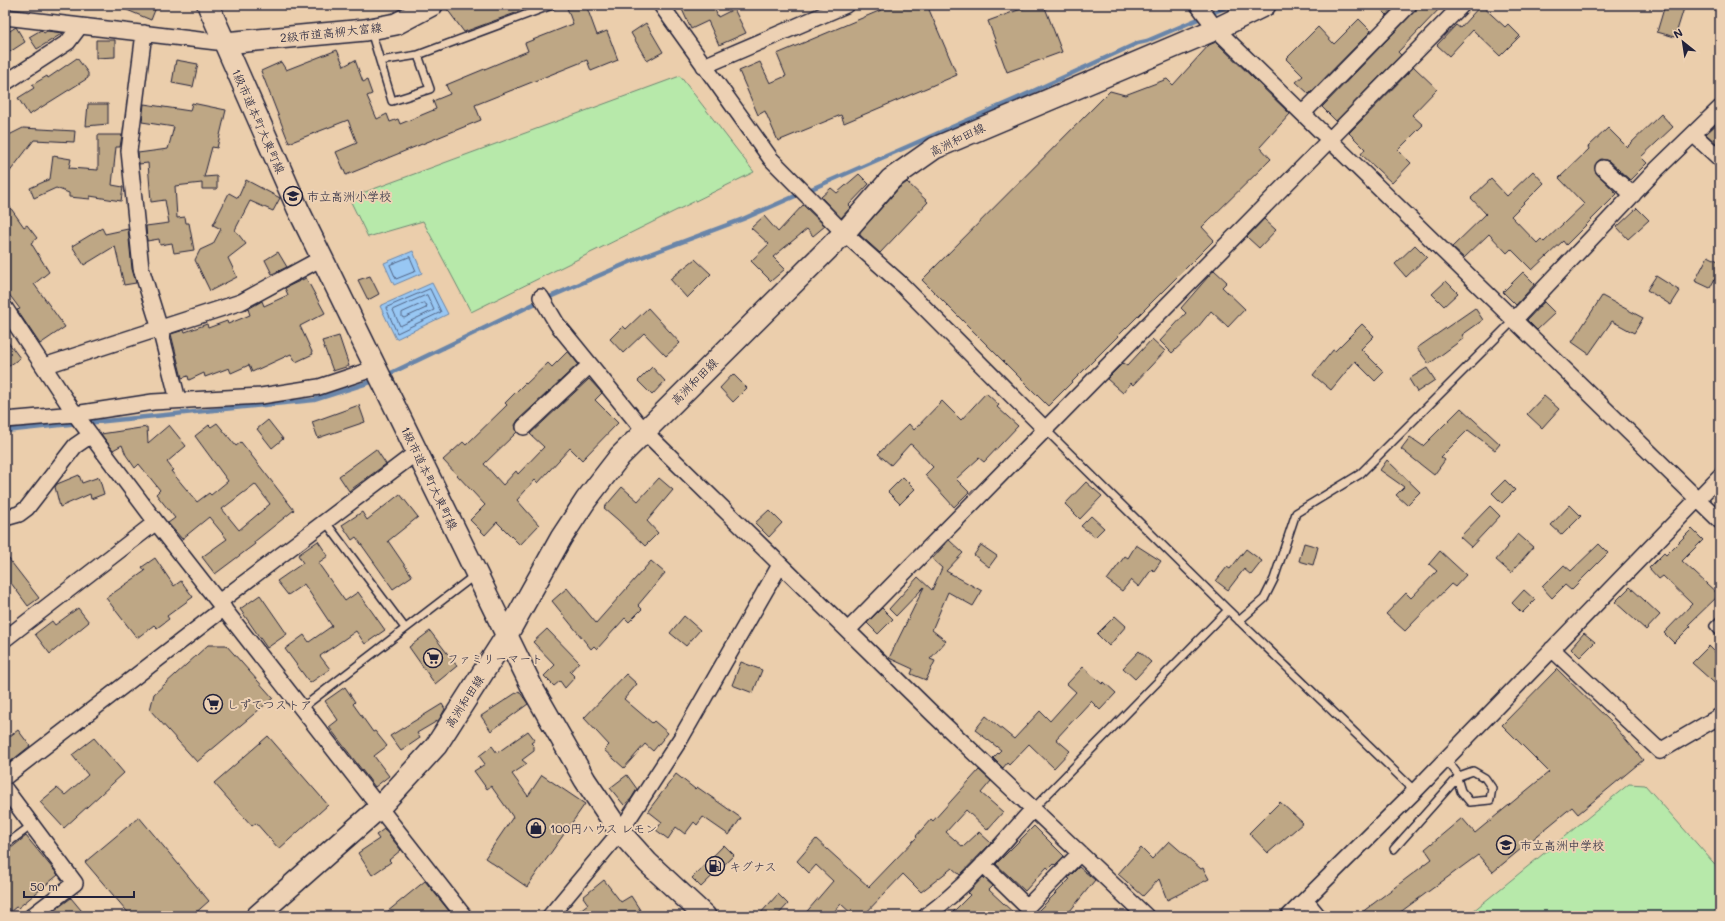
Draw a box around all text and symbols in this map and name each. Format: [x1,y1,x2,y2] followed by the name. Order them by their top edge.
[279,19,383,45] street label: 2級市道高柳大富線
[1663,22,1703,62] north arrow
[1670,24,1685,41] text: N
[229,66,289,176] street label: 1級市道本町大東町線
[927,119,987,159] street label: 高洲和田線
[282,185,304,207] school or university icon: 市立高洲小学校
[307,188,391,204] place label: 市立高洲小学校
[667,354,721,408] street label: 高洲和田線
[398,424,462,532] street label: 1級市道本町大東町線
[422,647,444,669] supermarket icon: ファミリーマート
[447,650,543,666] place label: ファミリーマート
[441,671,487,731] street label: 高洲和田線
[202,693,224,715] supermarket icon: しずてつストア
[227,696,312,712] place label: しずてつストア
[525,817,547,839] shop icon: 100円ハウス レモン
[550,820,657,836] place label: 100円ハウス レモン
[1495,834,1517,856] school or university icon: 市立高洲中学校
[1520,837,1604,853] place label: 市立高洲中学校
[704,855,726,877] fuel station icon: キグナス
[729,858,777,874] place label: キグナス
[24,873,134,899] scale bar
[30,878,58,894] text: 50 m

